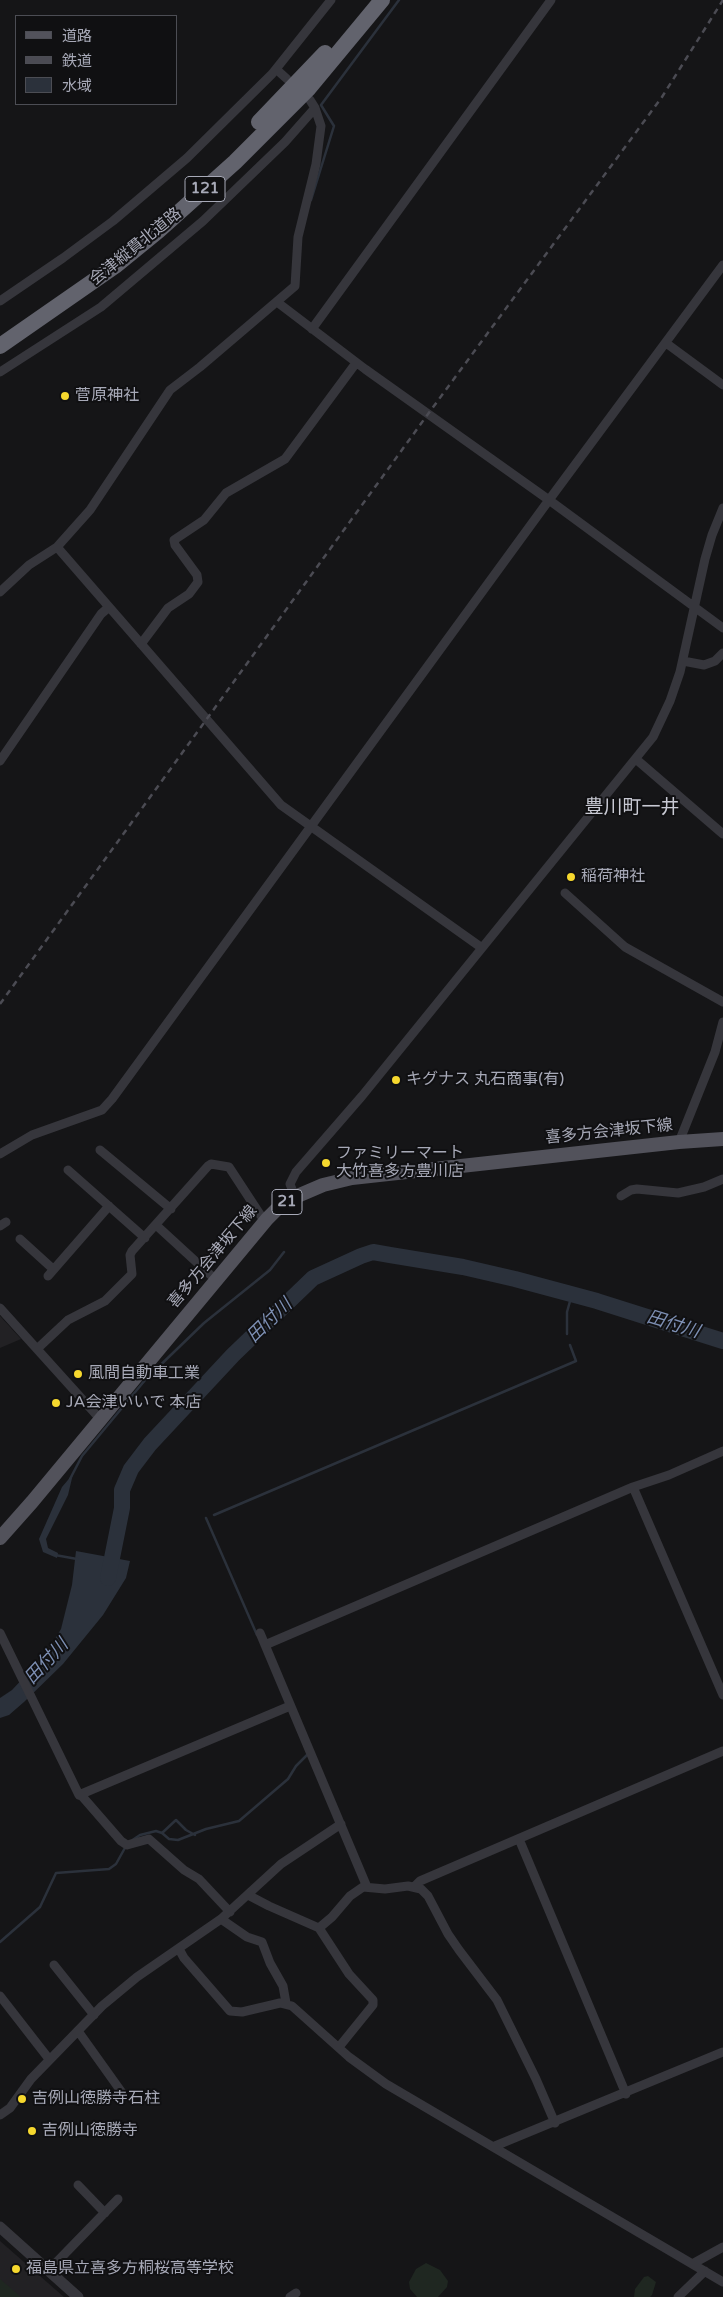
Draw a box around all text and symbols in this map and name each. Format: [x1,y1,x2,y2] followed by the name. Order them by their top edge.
[15,15,178,105] legend
[62,27,92,45] text: 道路
[62,52,92,70] text: 鉄道
[62,77,92,95] text: 水域
[185,176,225,202] road number: 121
[86,204,186,290] street label: 会津縦貫北道路
[75,386,139,406] place label: 菅原神社
[59,390,71,402] marker: 菅原神社
[585,797,679,819] district label: 豊川町一井
[581,867,645,887] place label: 稲荷神社
[565,871,577,883] marker: 稲荷神社
[406,1070,564,1090] place label: キグナス 丸石商事(有)
[390,1074,402,1086] marker: キグナス 丸石商事(有)
[544,1116,674,1148] street label: 喜多方会津坂下線
[336,1144,464,1182] place label: ファミリーマート 大竹喜多方豊川店
[320,1157,332,1169] marker: ファミリーマート 大竹喜多方豊川店
[272,1190,302,1214] road number: 21
[165,1202,261,1312] street label: 喜多方会津坂下線
[243,1294,297,1348] water label: 田付川
[644,1307,702,1343] water label: 田付川
[88,1364,200,1384] place label: 風間自動車工業
[72,1368,84,1380] marker: 風間自動車工業
[66,1393,202,1413] place label: JA会津いいで 本店
[50,1397,62,1409] marker: JA会津いいで 本店
[21,1635,73,1689] water label: 田付川
[32,2089,160,2109] place label: 吉例山徳勝寺石柱
[16,2093,28,2105] marker: 吉例山徳勝寺石柱
[42,2121,138,2141] place label: 吉例山徳勝寺
[26,2125,38,2137] marker: 吉例山徳勝寺
[26,2259,234,2279] place label: 福島県立喜多方桐桜高等学校
[10,2263,22,2275] marker: 福島県立喜多方桐桜高等学校

